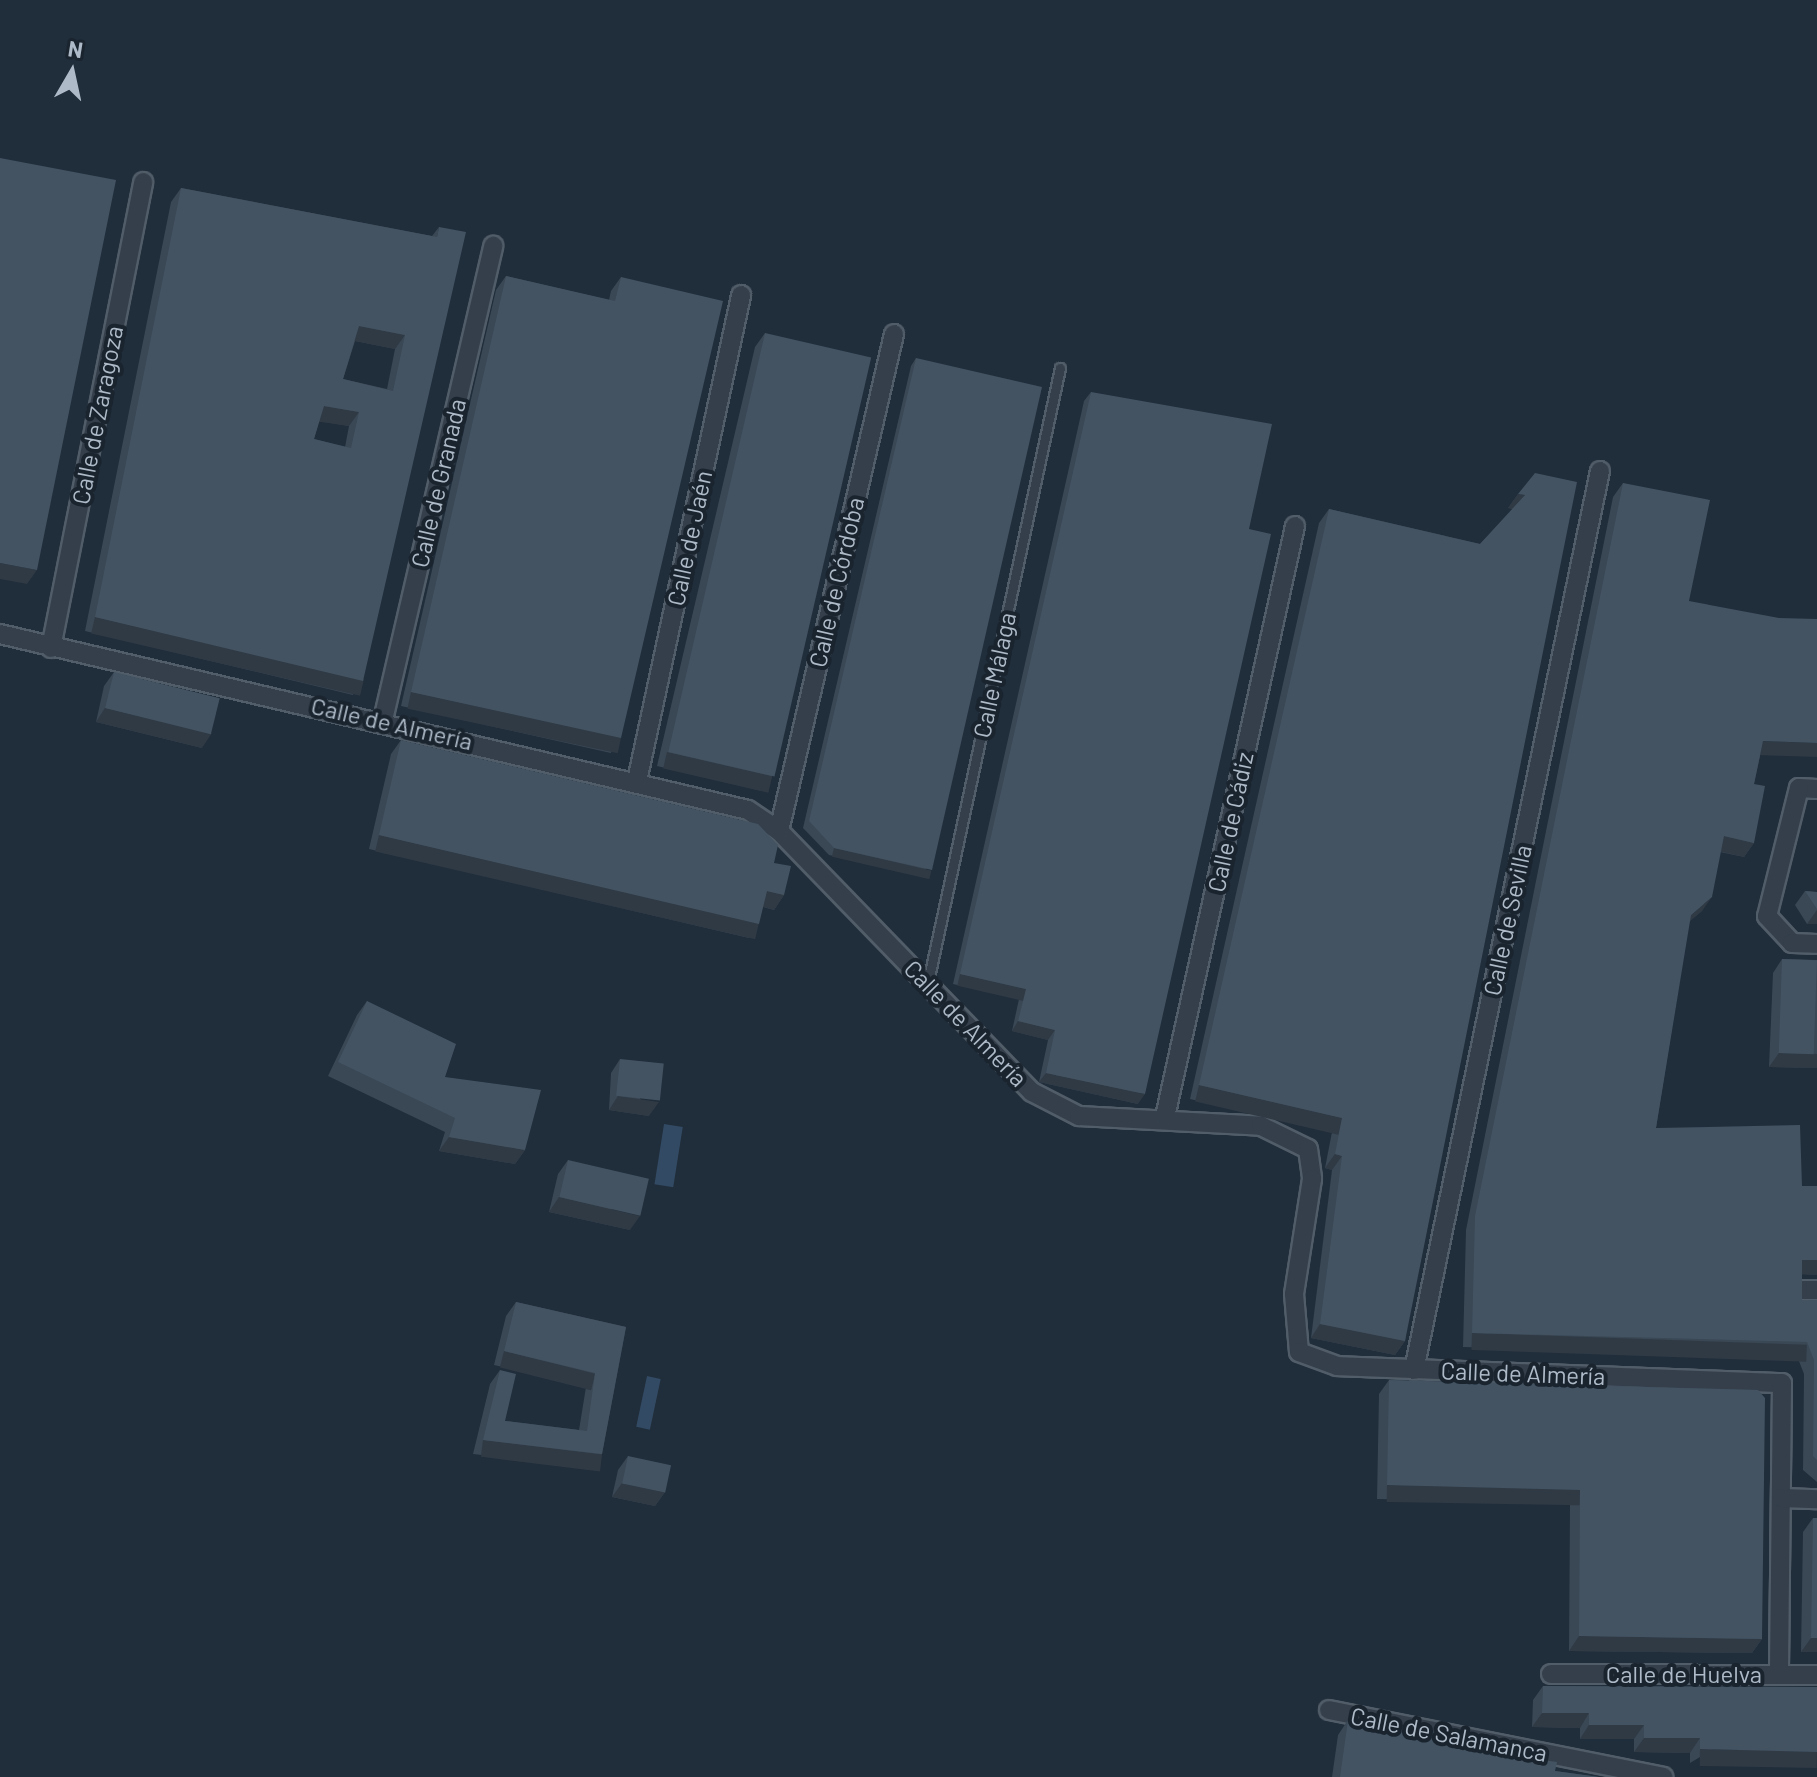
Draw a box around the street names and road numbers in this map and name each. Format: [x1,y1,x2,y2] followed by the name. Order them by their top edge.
[66,323,128,507] street label: Calle de Zaragoza
[405,396,471,570] street label: Calle de Granada
[661,468,717,608] street label: Calle de Jaén
[802,494,870,670] street label: Calle de Córdoba
[967,610,1021,740] street label: Calle Málaga
[309,690,475,756] street label: Calle de Almería
[1201,749,1259,895] street label: Calle de Cádiz
[1477,842,1537,998] street label: Calle de Sevilla
[898,954,1034,1092] street label: Calle de Almería
[1440,1356,1606,1390] street label: Calle de Almería
[1606,1660,1762,1688] street label: Calle de Huelva
[1348,1701,1550,1767] street label: Calle de Salamanca

